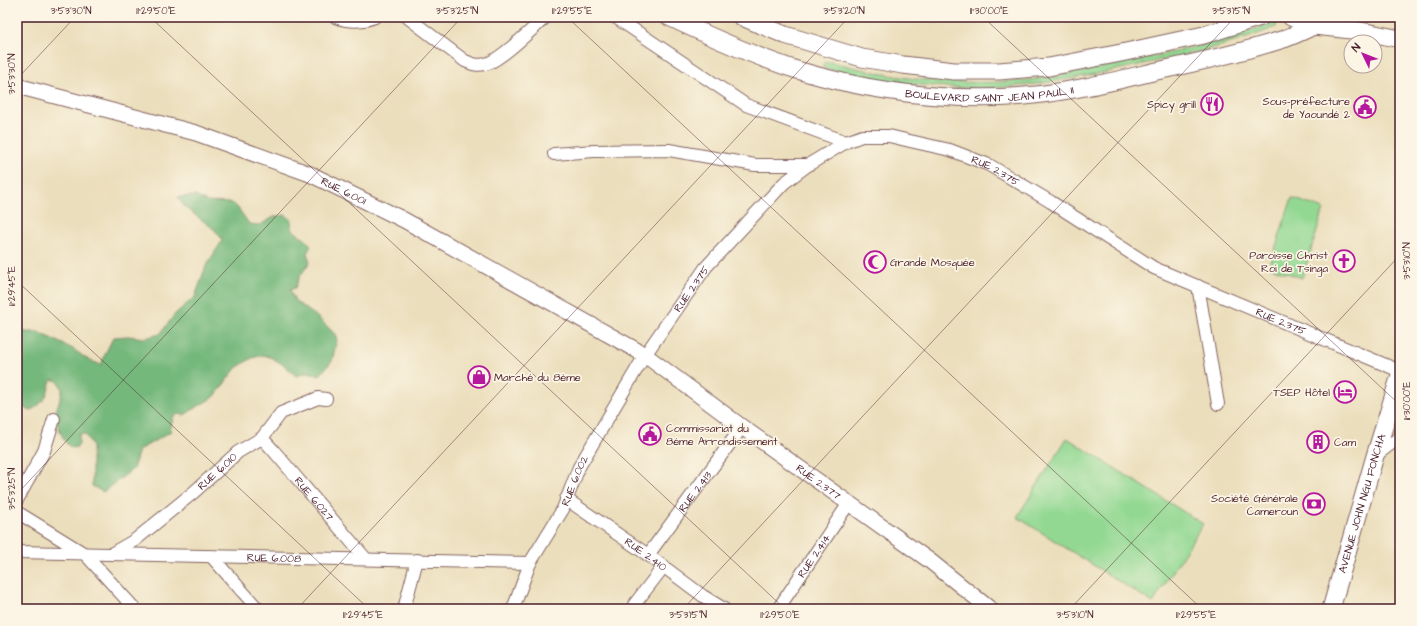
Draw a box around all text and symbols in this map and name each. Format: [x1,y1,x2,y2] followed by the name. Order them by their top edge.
[50,4,92,18] text: 3°53'30"N
[136,4,176,18] text: 11°29'50"E
[436,4,478,18] text: 3°53'25"N
[552,4,592,18] text: 11°29'55"E
[823,4,865,18] text: 3°53'20"N
[970,4,1008,18] text: 11°30'00"E
[1212,4,1250,18] text: 3°53'15"N
[1343,34,1383,74] north arrow
[1348,40,1364,55] text: N
[5,53,19,95] text: 3°53'30"N
[904,82,1075,105] street label: BOULEVARD SAINT JEAN PAUL II
[1199,91,1225,117] restaurant icon: Spicy grill
[1263,94,1351,122] place label: Sous-préfecture de Yaoundé 2
[1352,94,1378,120] public building icon: Sous-préfecture de Yaoundé 2
[1147,97,1196,113] place label: Spicy grill
[969,151,1023,189] street label: RUE 2.375
[319,173,370,208] street label: RUE 6.001
[1400,242,1414,280] text: 3°53'10"N
[1249,248,1329,277] place label: Paroisse Christ Roi de Tsinga
[1331,248,1357,274] church icon: Paroisse Christ Roi de Tsinga
[862,249,888,275] mosque icon: Grande Mosquée
[890,255,975,270] place label: Grande Mosquée
[670,262,712,315] street label: RUE 2.375
[5,266,19,306] text: 11°29'45"E
[1254,304,1308,338] street label: RUE 2.375
[466,364,492,390] shop icon: Marché du 8ème
[494,370,581,385] place label: Marché du 8ème
[1332,379,1358,405] hotel icon: TSEP Hôtel
[1400,382,1414,420] text: 11°30'00"E
[1273,385,1330,400] place label: TSEP Hôtel
[637,421,663,447] public building icon: Commissariat du 8éme Arrondissement
[666,421,778,449] place label: Commissariat du 8éme Arrondissement
[1305,429,1331,455] building icon: Cam
[1334,432,1389,575] street label: AVENUE JOHN NGU FONCHA
[1334,435,1356,450] place label: Cam
[194,449,240,493] street label: RUE 6.010
[557,452,592,508] street label: RUE 6.002
[793,460,844,503] street label: RUE 2.377
[675,467,715,515] street label: RUE 2.413
[5,468,19,510] text: 3°53'25"N
[291,473,338,524] street label: RUE 6.027
[1211,491,1298,519] place label: Société Générale Cameroun
[1301,491,1327,517] bank icon: Société Générale Cameroun
[794,531,834,580] street label: RUE 2.414
[622,534,670,574] street label: RUE 2.410
[247,549,301,566] street label: RUE 6.008
[343,608,383,622] text: 11°29'45"E
[669,608,707,622] text: 3°53'15"N
[760,608,800,622] text: 11°29'50"E
[1056,608,1094,622] text: 3°53'10"N
[1176,608,1216,622] text: 11°29'55"E

